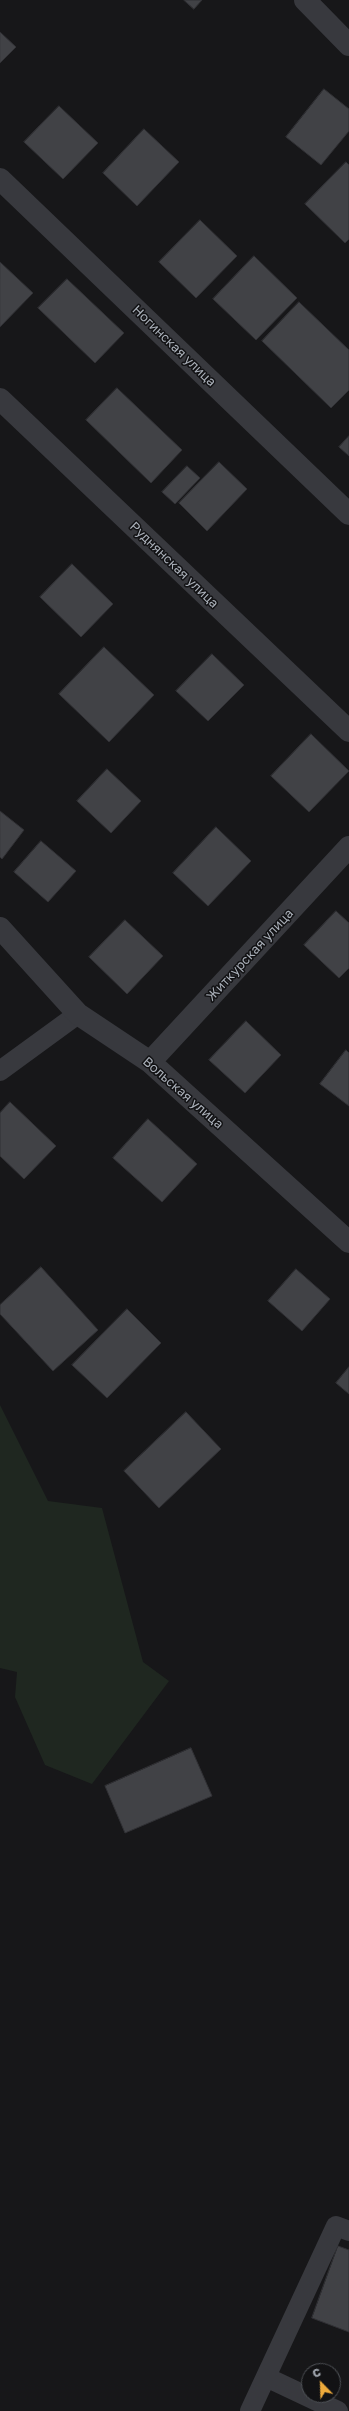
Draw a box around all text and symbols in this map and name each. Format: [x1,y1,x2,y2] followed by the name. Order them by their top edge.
[129,302,219,390] street label: Ногинская улица
[126,519,222,611] street label: Руднянская улица
[203,906,297,1004] street label: Житкурская улица
[140,1054,226,1132] street label: Вольская улица
[301,2363,341,2403] north arrow
[310,2365,323,2380] text: С

